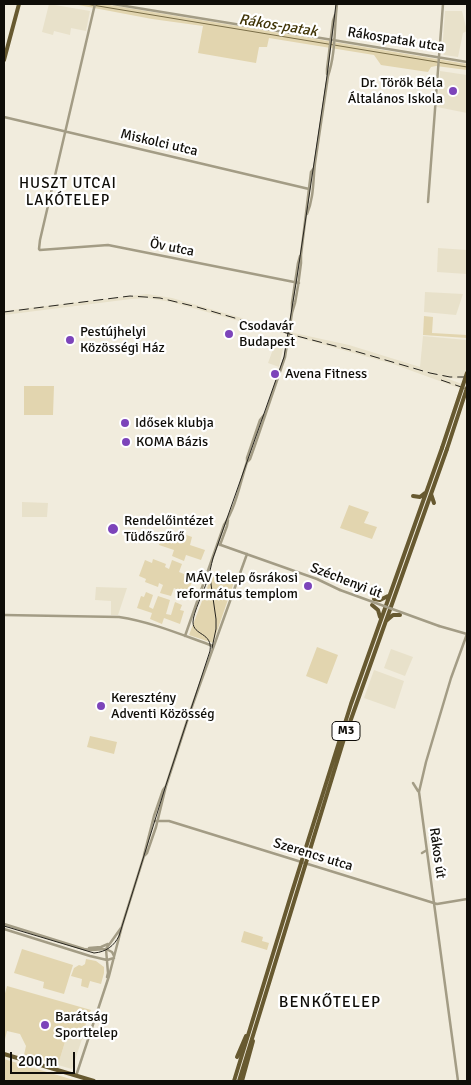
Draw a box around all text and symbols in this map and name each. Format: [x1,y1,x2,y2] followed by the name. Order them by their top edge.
[238,11,318,41] water label: Rákos-patak
[346,24,446,56] street label: Rákospatak utca
[348,75,443,108] place label: Dr. Török Béla Általános Iskola
[447,85,459,97] marker: Dr. Török Béla Általános Iskola
[119,126,199,160] street label: Miskolci utca
[18,175,118,210] district label: HUSZT UTCAI LAKÓTELEP
[148,235,196,261] street label: Öv utca
[239,318,295,351] place label: Csodavár Budapest
[80,324,165,357] place label: Pestújhelyi Közösségi Ház
[223,328,235,340] marker: Csodavár Budapest
[64,334,76,346] marker: Pestújhelyi Közösségi Ház
[285,366,367,382] place label: Avena Fitness
[269,368,281,380] marker: Avena Fitness
[135,415,214,431] place label: Idősek klubja
[119,417,131,429] marker: Idősek klubja
[136,434,208,450] place label: KOMA Bázis
[120,436,132,448] marker: KOMA Bázis
[124,513,214,546] place label: Rendelőintézet Tüdőszűrő
[106,522,120,536] marker: Rendelőintézet Tüdőszűrő
[308,560,384,602] street label: Széchenyi út
[176,570,298,602] place label: MÁV telep ősrákosi református templom
[302,580,314,592] marker: MÁV telep ősrákosi református templom
[111,690,215,722] place label: Keresztény Adventi Közösség
[95,700,107,712] marker: Keresztény Adventi Közösség
[332,721,360,740] road number: M3
[425,826,449,880] street label: Rákos út
[271,835,355,875] street label: Szerencs utca
[278,993,382,1013] district label: BENKŐTELEP
[55,1009,118,1042] place label: Barátság Sporttelep
[39,1019,51,1031] marker: Barátság Sporttelep
[12,1042,78,1074] scale bar
[18,1052,58,1070] text: 200 m

